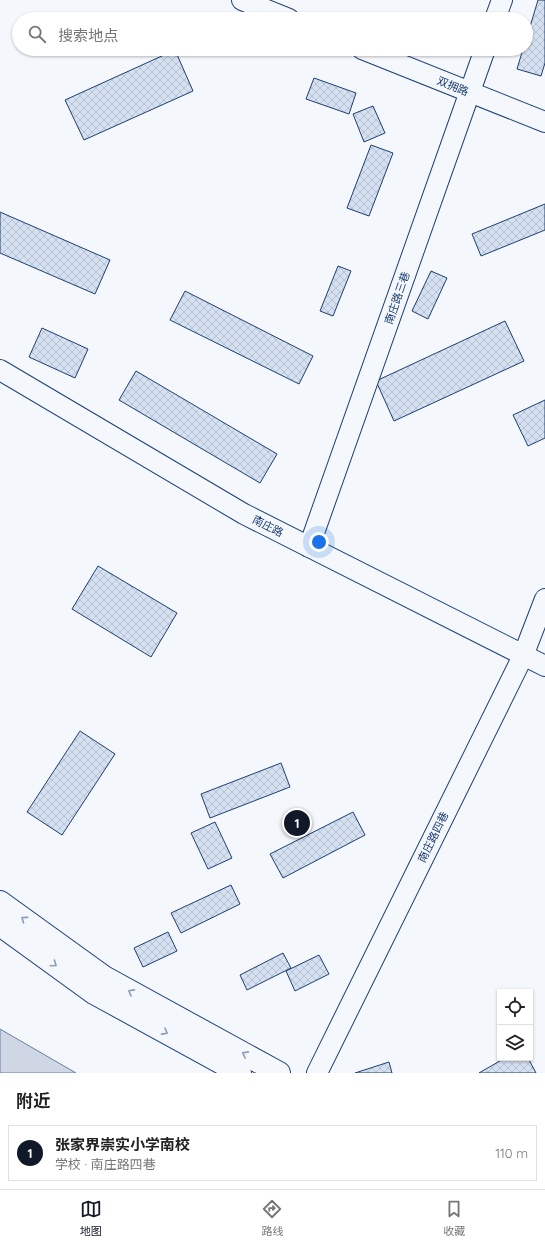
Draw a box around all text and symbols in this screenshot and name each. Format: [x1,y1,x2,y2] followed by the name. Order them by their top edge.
[12,12,533,56] search box
[26,23,48,45] icon: search
[58,26,118,45] text: 搜索地点
[435,73,471,99] street label: 双拥路
[381,270,413,326] street label: 南庄路三巷
[250,512,286,540] street label: 南庄路
[309,532,329,552] your location
[284,808,310,838] pin: 1
[415,809,451,865] street label: 南庄路四巷
[21,917,28,924] one-way arrow
[50,959,57,967] one-way arrow
[128,989,135,997] one-way arrow
[497,989,533,1061] map controls
[497,989,533,1025] button: locate
[497,1025,533,1061] button: layers
[161,1027,168,1034] one-way arrow
[242,1052,249,1059] one-way arrow
[16,1090,50,1111] text: 附近
[55,1135,190,1154] text: 张家界崇实小学南校
[27,1145,33,1161] text: 1
[495,1145,528,1161] text: 110 m
[55,1156,156,1172] text: 学校 · 南庄路四巷
[80,1198,102,1238] tab: 地图
[261,1198,283,1238] tab: 路线
[443,1198,465,1238] tab: 收藏

